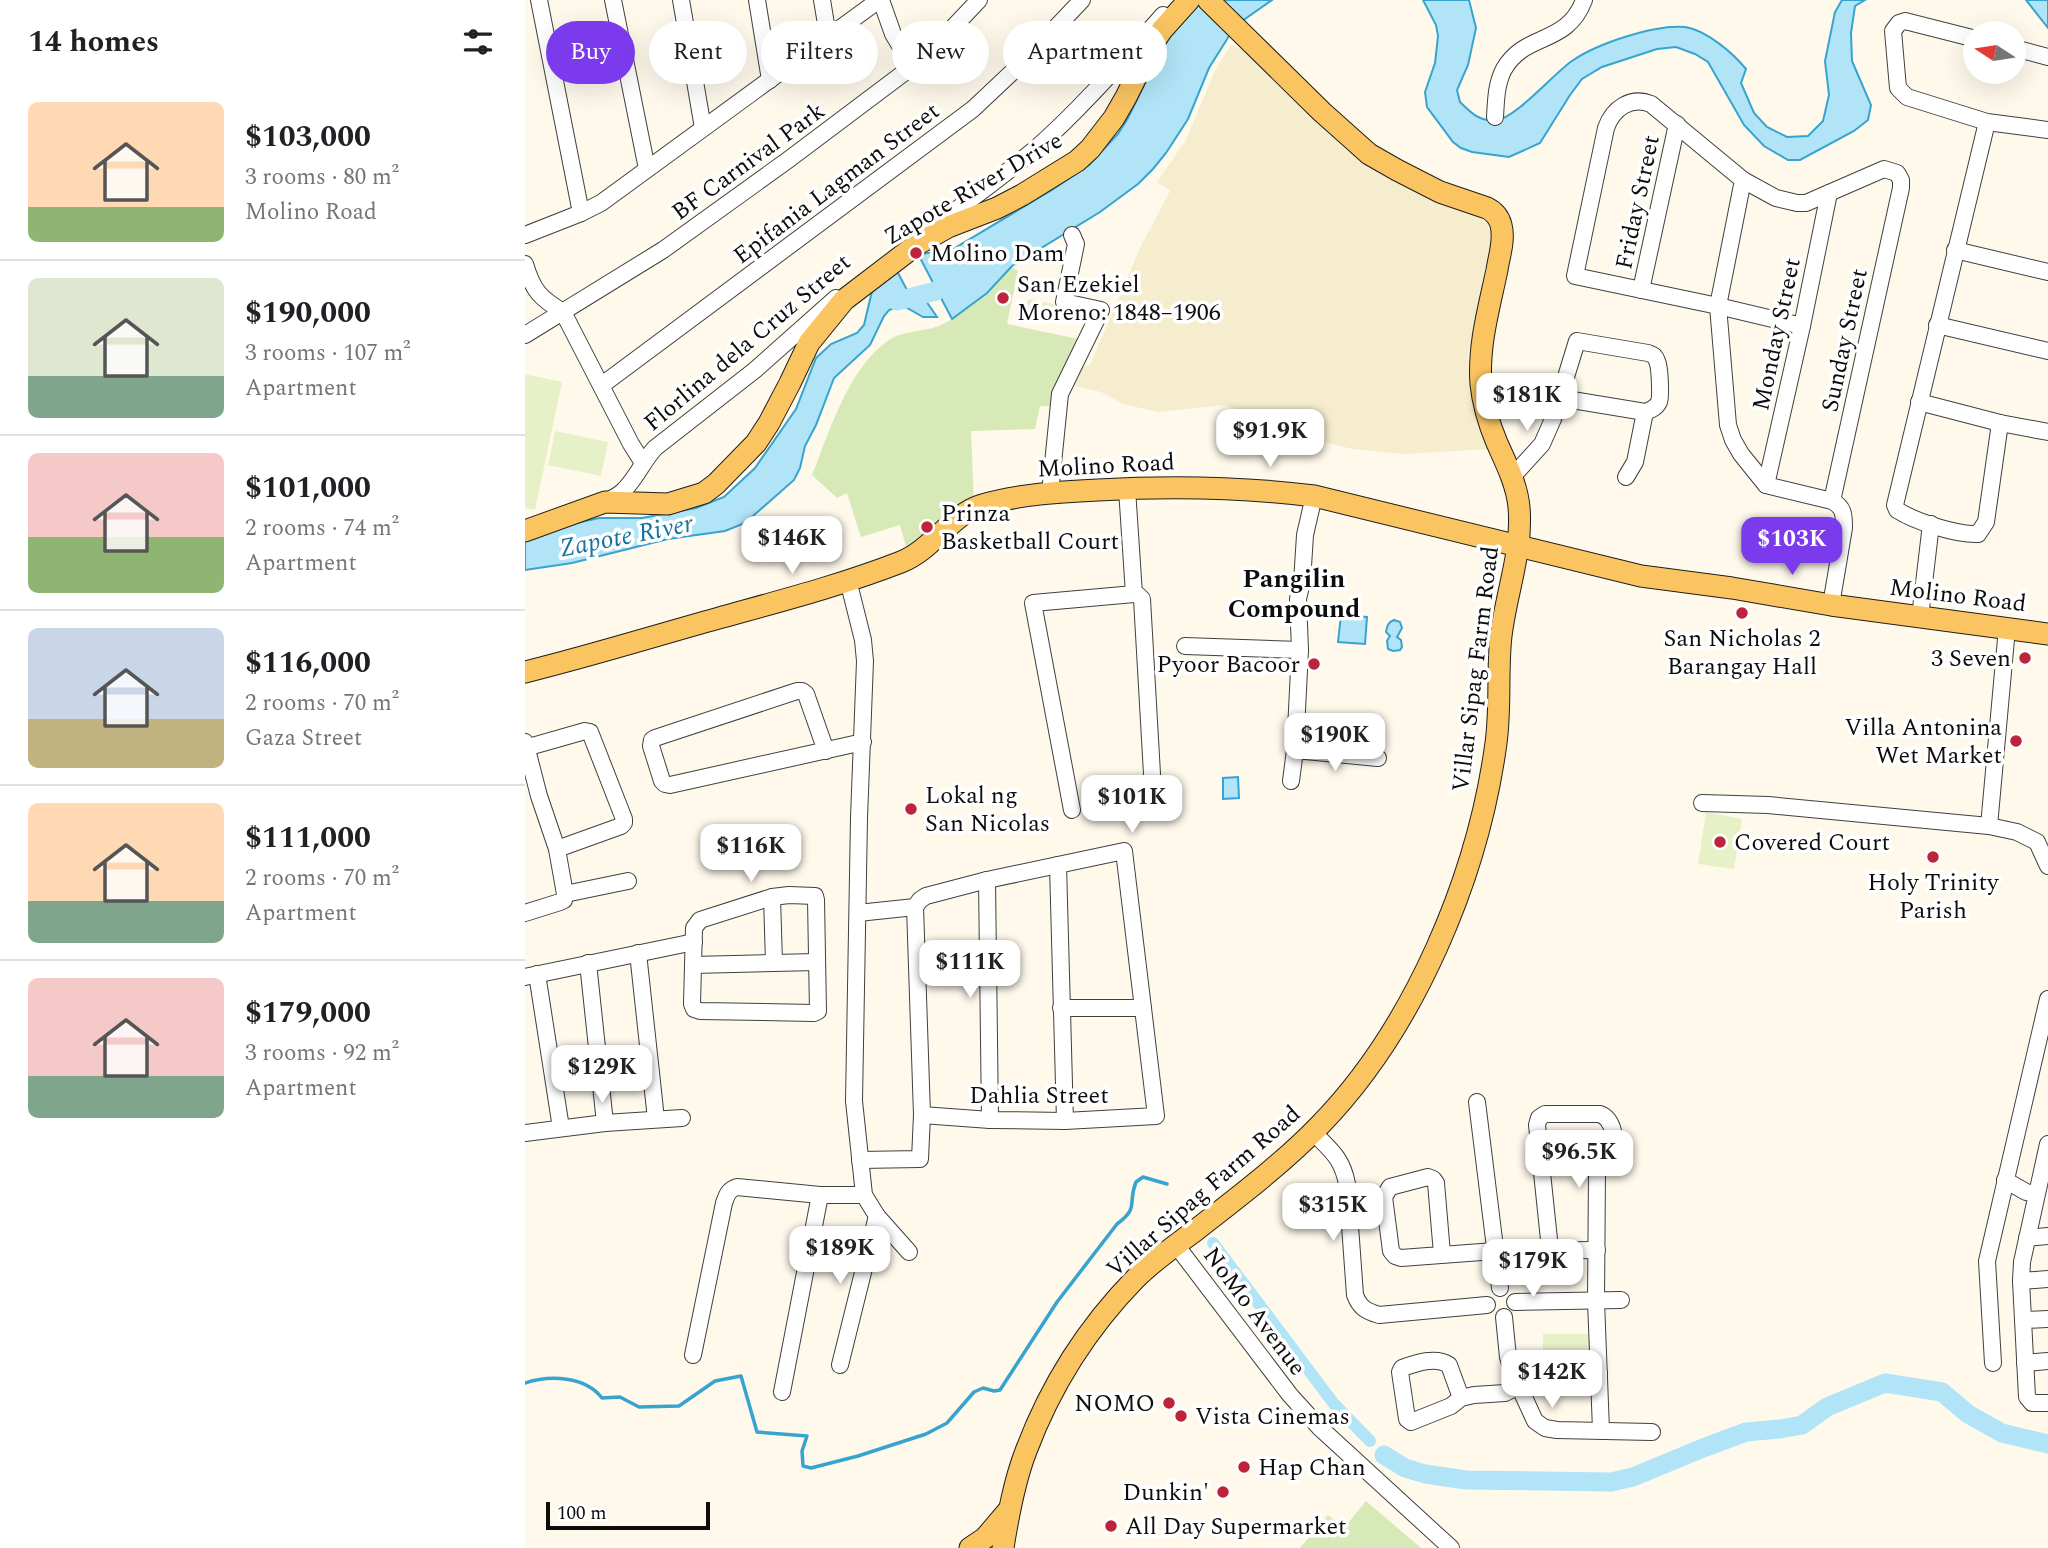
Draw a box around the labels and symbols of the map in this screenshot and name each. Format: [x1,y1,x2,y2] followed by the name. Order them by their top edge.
[1963,21,2027,84] north arrow
[664,94,833,230] street label: BF Carnival Park
[726,94,948,274] street label: Epifania Lagman Street
[878,123,1069,255] street label: Zapote River Drive
[1606,132,1670,273] street label: Friday Street
[930,236,1064,272] place label: Molino Dam
[636,245,859,440] street label: Florlina dela Cruz Street
[908,245,924,261] marker: Molino Dam
[1743,254,1811,414] street label: Monday Street
[1812,265,1878,415] street label: Sunday Street
[1017,267,1221,331] place label: San Ezekiel Moreno: 1848–1906
[995,290,1011,306] marker: San Ezekiel Moreno: 1848–1906
[1478,374,1576,433] pin: $181K
[1213,410,1327,469] pin: $91.9K
[1036,444,1176,488] street label: Molino Road
[941,496,1119,560] place label: Prinza Basketball Court
[556,503,698,569] water label: Zapote River
[743,516,841,576] pin: $146K
[1743,518,1841,577] pin: $103K
[919,519,935,535] marker: Prinza Basketball Court
[1443,544,1509,794] street label: Villar Sipag Farm Road
[1228,559,1360,629] district label: Pangilin Compound
[1887,570,2028,622] street label: Molino Road
[1734,605,1750,621] marker: San Nicholas 2 Barangay Hall
[1663,621,1821,685] place label: San Nicholas 2 Barangay Hall
[1931,641,2011,677] place label: 3 Seven
[1157,647,1300,683] place label: Pyoor Bacoor
[2017,650,2033,666] marker: 3 Seven
[1306,656,1322,672] marker: Pyoor Bacoor
[1845,710,2002,774] place label: Villa Antonina Wet Market
[1286,714,1384,773] pin: $190K
[2008,733,2024,749] marker: Villa Antonina Wet Market
[1083,776,1181,835] pin: $101K
[925,778,1050,842] place label: Lokal ng San Nicolas
[903,801,919,817] marker: Lokal ng San Nicolas
[702,824,800,884] pin: $116K
[1734,825,1890,861] place label: Covered Court
[1712,834,1728,850] marker: Covered Court
[1925,849,1941,865] marker: Holy Trinity Parish
[1868,865,2000,929] place label: Holy Trinity Parish
[921,940,1019,1000] pin: $111K
[553,1046,651,1105] pin: $129K
[969,1078,1109,1114] street label: Dahlia Street
[1098,1097,1309,1287] street label: Villar Sipag Farm Road
[1522,1130,1636,1190] pin: $96.5K
[1284,1184,1382,1243] pin: $315K
[791,1226,889,1286] pin: $189K
[1194,1240,1315,1384] street label: NoMo Avenue
[1484,1240,1582,1299] pin: $179K
[1503,1350,1601,1410] pin: $142K
[1074,1386,1155,1422] place label: NOMO
[1161,1395,1177,1411] marker: NOMO
[1195,1399,1350,1435] place label: Vista Cinemas
[1173,1408,1189,1424] marker: Vista Cinemas
[1258,1450,1366,1486] place label: Hap Chan
[1236,1459,1252,1475] marker: Hap Chan
[1123,1475,1209,1511] place label: Dunkin'
[1215,1484,1231,1500] marker: Dunkin'
[546,1499,711,1531] scale bar
[1125,1509,1347,1545] place label: All Day Supermarket
[1103,1518,1119,1534] marker: All Day Supermarket

